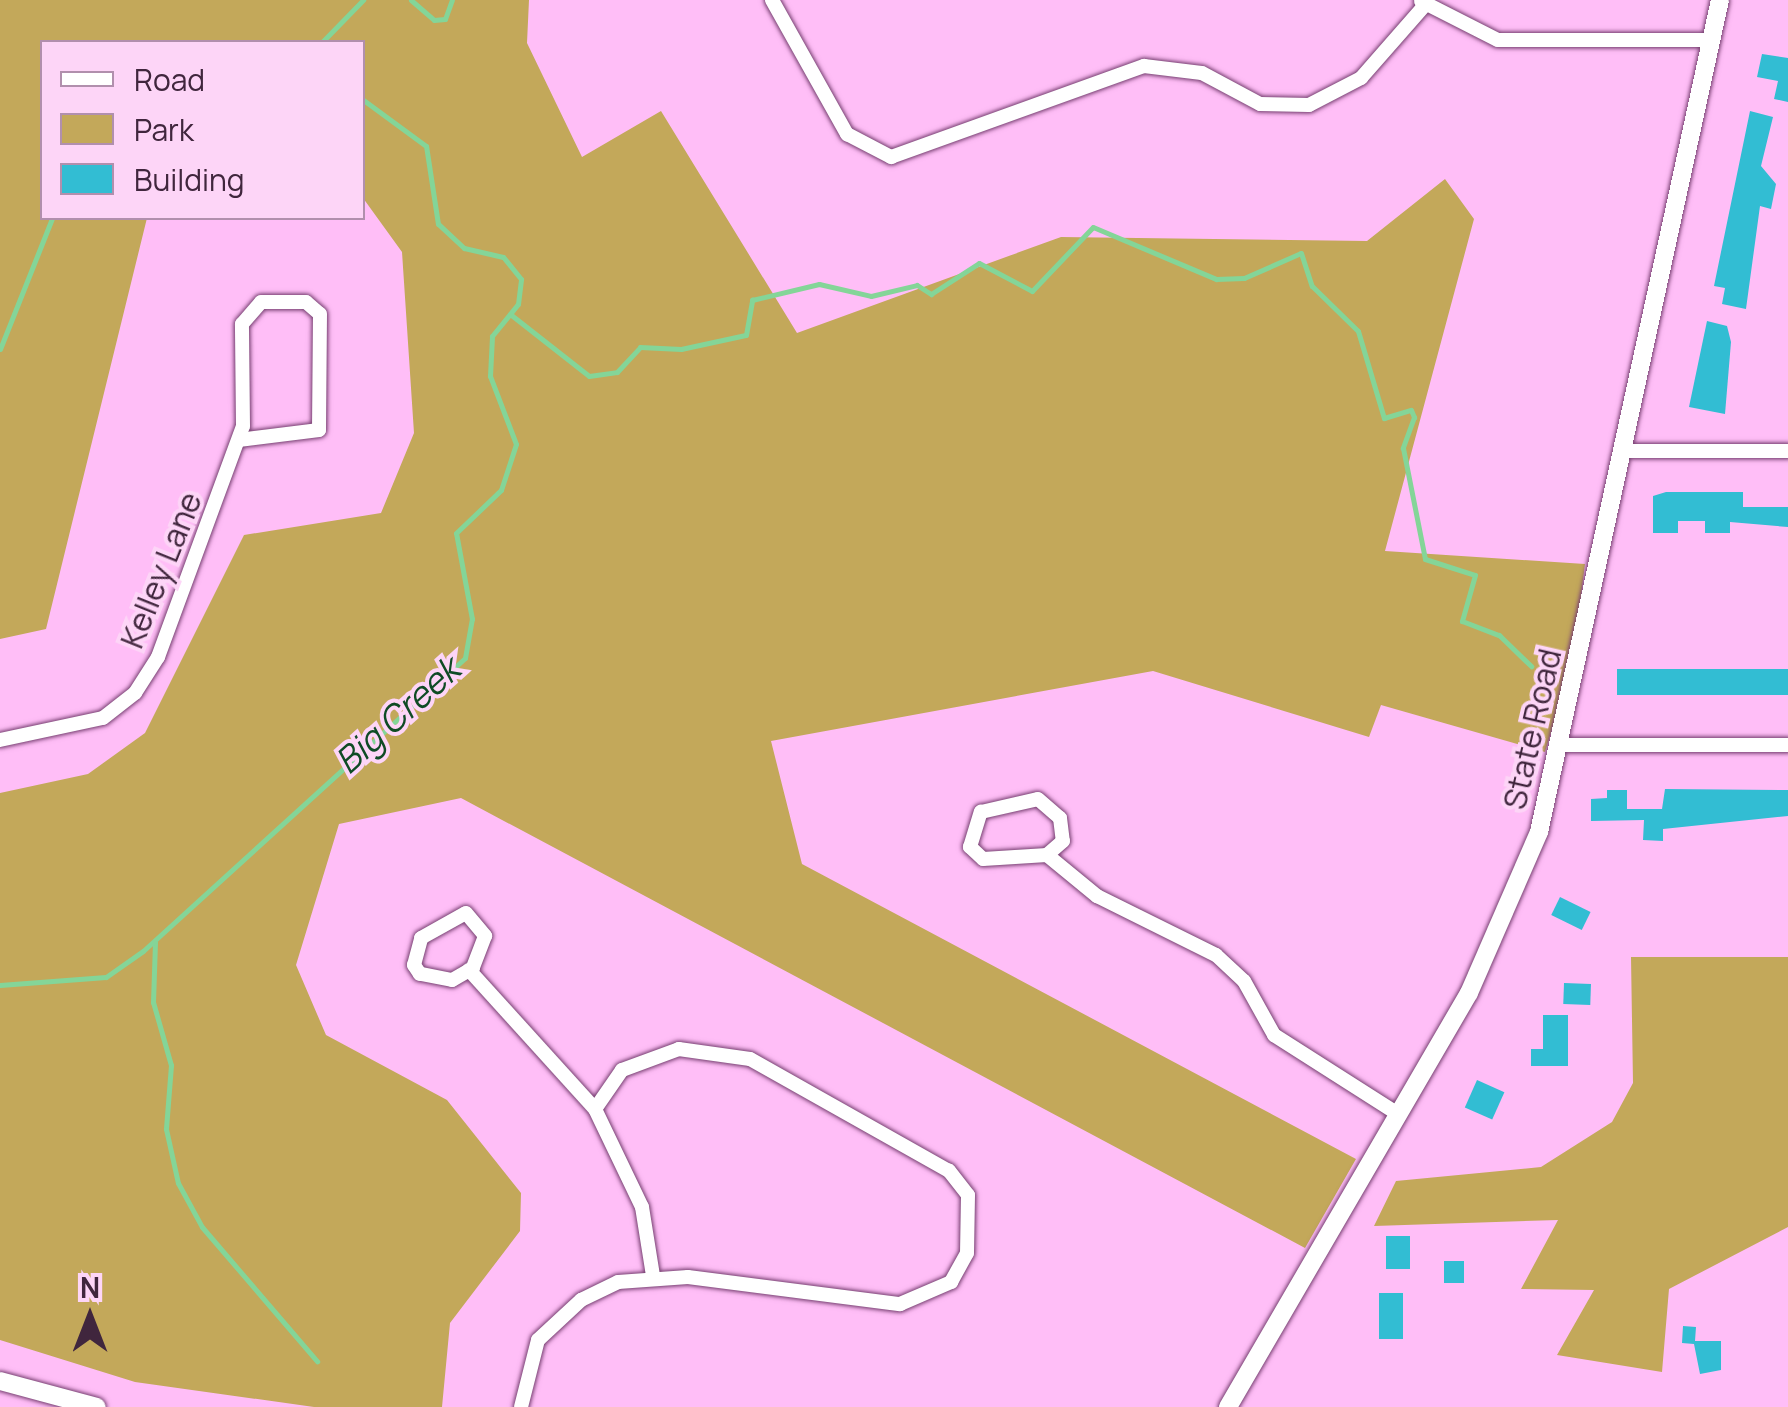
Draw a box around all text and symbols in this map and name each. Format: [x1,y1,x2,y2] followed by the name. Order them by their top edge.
[40,40,365,220] legend
[134,59,205,100] text: Road
[134,109,194,150] text: Park
[134,159,245,200] text: Building
[112,486,210,654] street label: Kelley Lane
[1495,645,1569,813] street label: State Road
[326,648,468,782] water label: Big Creek
[40,1267,140,1367] north arrow
[80,1268,100,1306] text: N

